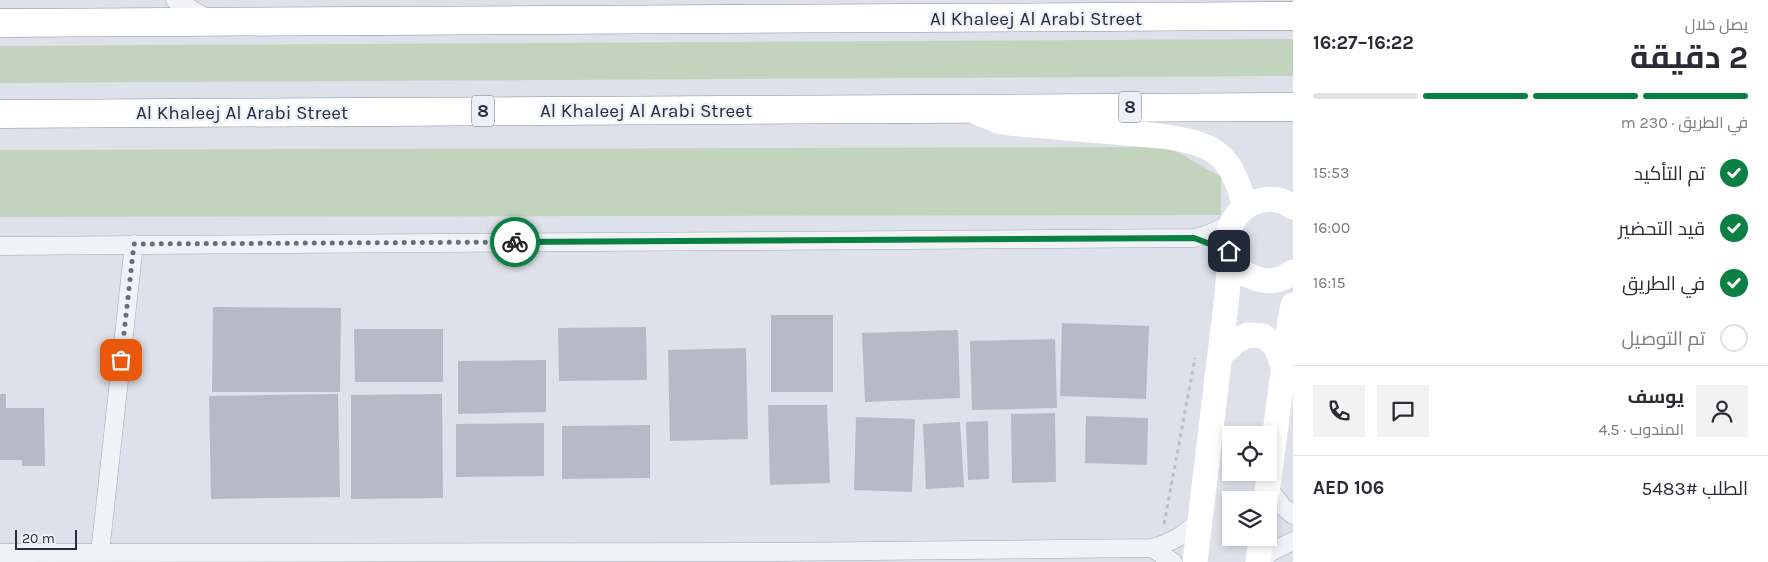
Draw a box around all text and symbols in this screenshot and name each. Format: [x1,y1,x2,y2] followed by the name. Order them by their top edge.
[930,8,1142,30] street label: Al Khaleej Al Arabi Street
[1685,15,1748,34] text: يصل خلال
[1313,32,1414,54] text: 16:22–16:27
[1630,39,1748,76] text: 2 دقيقة
[1119,91,1141,122] road number: 8
[472,95,494,126] road number: 8
[540,100,752,122] street label: Al Khaleej Al Arabi Street
[136,102,348,124] street label: Al Khaleej Al Arabi Street
[1621,113,1748,132] text: في الطريق · 230 m
[1720,159,1748,187] icon: check
[1313,163,1350,182] text: 15:53
[1634,163,1705,185] text: تم التأكيد
[1720,214,1748,242] icon: check
[490,217,540,267] courier
[1313,218,1350,237] text: 16:00
[1618,218,1705,240] text: قيد التحضير
[501,228,529,256] icon: bike
[1208,230,1250,272] pin
[1215,237,1243,265] icon: home
[1720,269,1748,297] icon: check
[1313,273,1345,292] text: 16:15
[1622,273,1705,295] text: في الطريق
[1622,328,1705,350] text: تم التوصيل
[100,339,142,381] pin
[107,346,135,374] icon: bag
[1313,385,1365,437] button: phone
[1377,385,1429,437] button: chat
[1696,385,1748,437] button: person
[1628,386,1684,408] text: يوسف
[1599,420,1684,439] text: المندوب · 4.5
[1222,426,1277,546] map controls
[1222,426,1277,481] button: locate
[1313,477,1384,499] text: AED 106
[1641,478,1748,500] text: الطلب #5483
[1222,491,1277,546] button: layers
[15,527,78,550] scale bar
[22,530,55,547] text: 20 m

